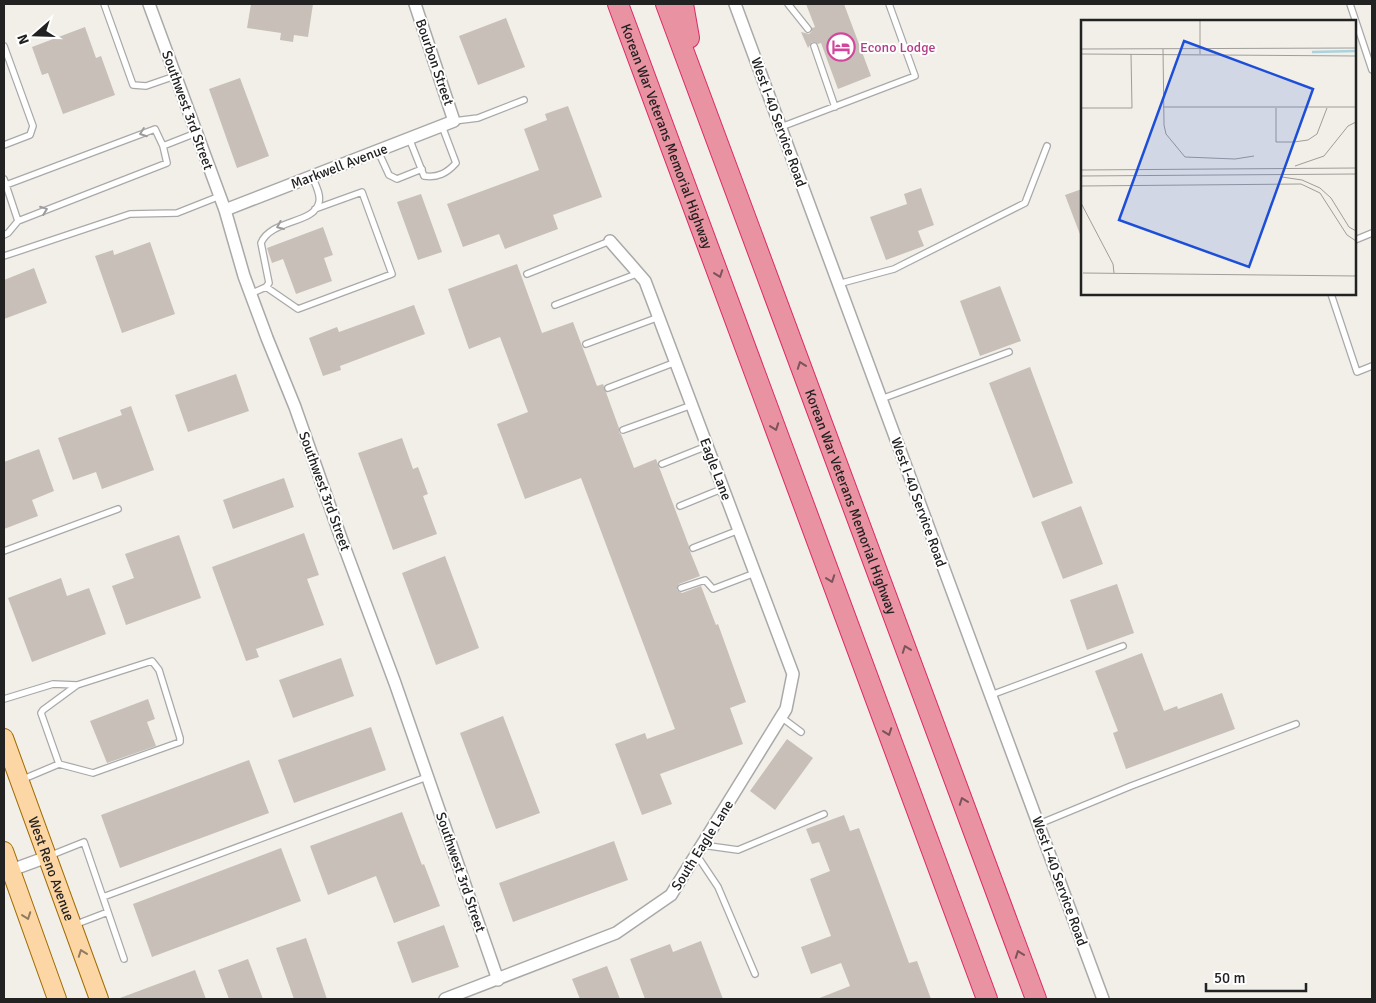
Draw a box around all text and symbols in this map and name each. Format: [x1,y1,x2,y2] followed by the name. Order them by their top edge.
[10,10,60,60] north arrow
[412,17,457,108] street label: Bourbon Street
[1081,20,1356,295] inset map
[617,21,716,252] street label: Korean War Veterans Memorial Highway
[14,32,33,47] text: N
[826,32,856,62] hotel icon: Econo Lodge
[860,39,936,56] place label: Econo Lodge
[158,48,217,172] street label: Southwest 3rd Street
[747,55,810,189] street label: West I-40 Service Road
[139,127,148,137] one-way arrow
[288,140,390,193] street label: Markwell Avenue
[40,206,48,216] one-way arrow
[276,220,285,231] one-way arrow
[713,270,723,278] one-way arrow
[797,361,807,370] one-way arrow
[801,387,900,617] street label: Korean War Veterans Memorial Highway
[769,422,779,431] one-way arrow
[295,429,354,553] street label: Southwest 3rd Street
[887,435,950,569] street label: West I-40 Service Road
[696,436,735,503] street label: Eagle Lane
[825,574,835,583] one-way arrow
[902,645,912,654] one-way arrow
[882,727,892,735] one-way arrow
[668,797,737,894] street label: South Eagle Lane
[959,797,969,806] one-way arrow
[432,810,489,934] street label: Southwest 3rd Street
[24,814,78,923] street label: West Reno Avenue
[1028,814,1091,948] street label: West I-40 Service Road
[21,911,31,920] one-way arrow
[78,950,88,958] one-way arrow
[1015,950,1025,958] one-way arrow
[1206,960,1306,992] scale bar
[1214,969,1245,987] text: 50 m

